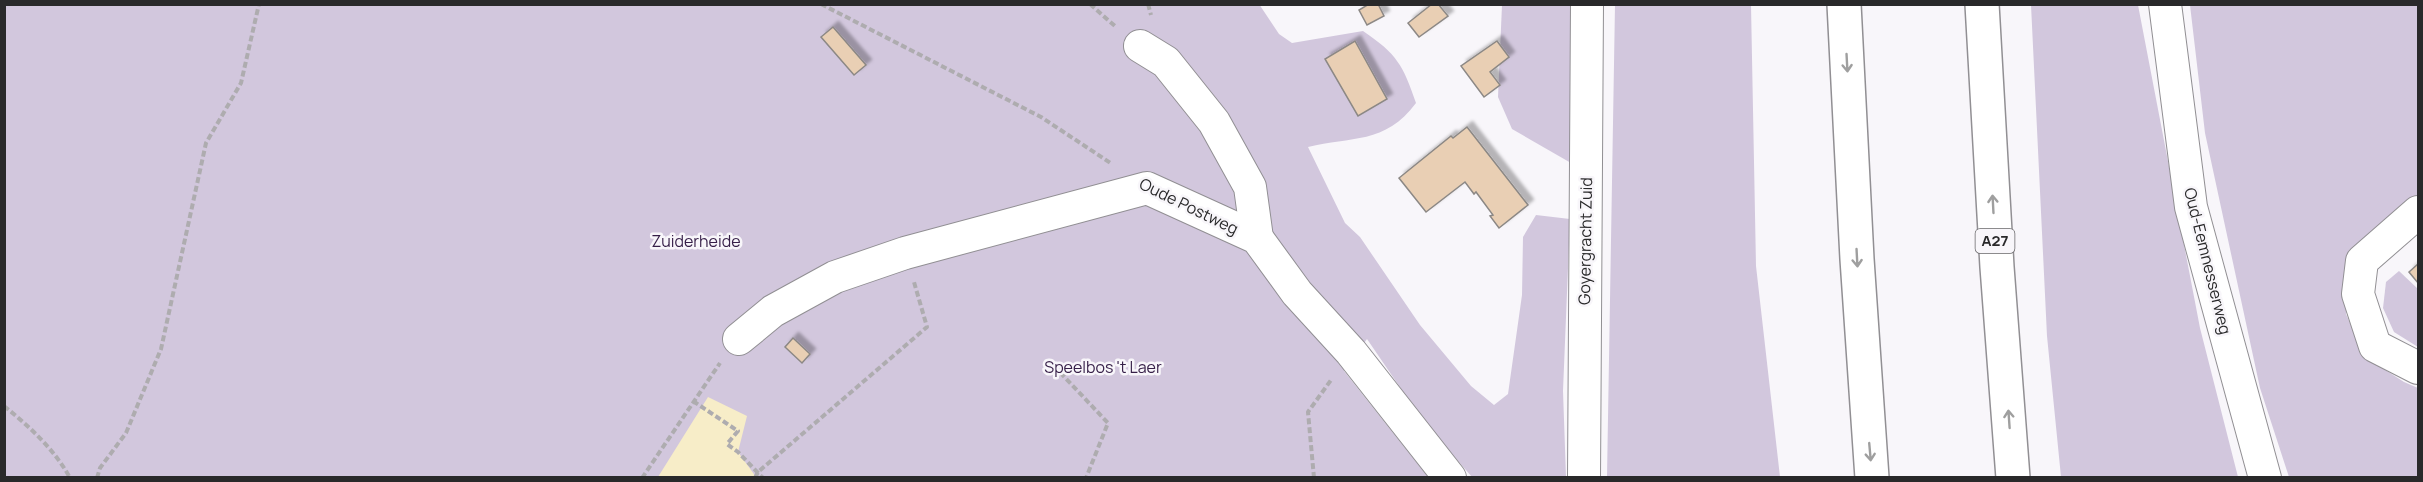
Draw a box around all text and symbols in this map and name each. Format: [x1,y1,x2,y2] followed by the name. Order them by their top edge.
[1842,52,1853,72] one-way arrow
[1136,173,1242,239] street label: Oude Postweg
[1573,177,1597,305] street label: Goyergracht Zuid
[2179,185,2237,337] street label: Oud-Eemnesserweg
[1987,194,1998,214] one-way arrow
[1976,229,2014,253] road number: A27
[651,230,741,252] park label: Zuiderheide
[1852,247,1863,267] one-way arrow
[1044,356,1162,378] park label: Speelbos 't Laer
[2003,410,2014,430] one-way arrow
[1865,442,1876,462] one-way arrow

